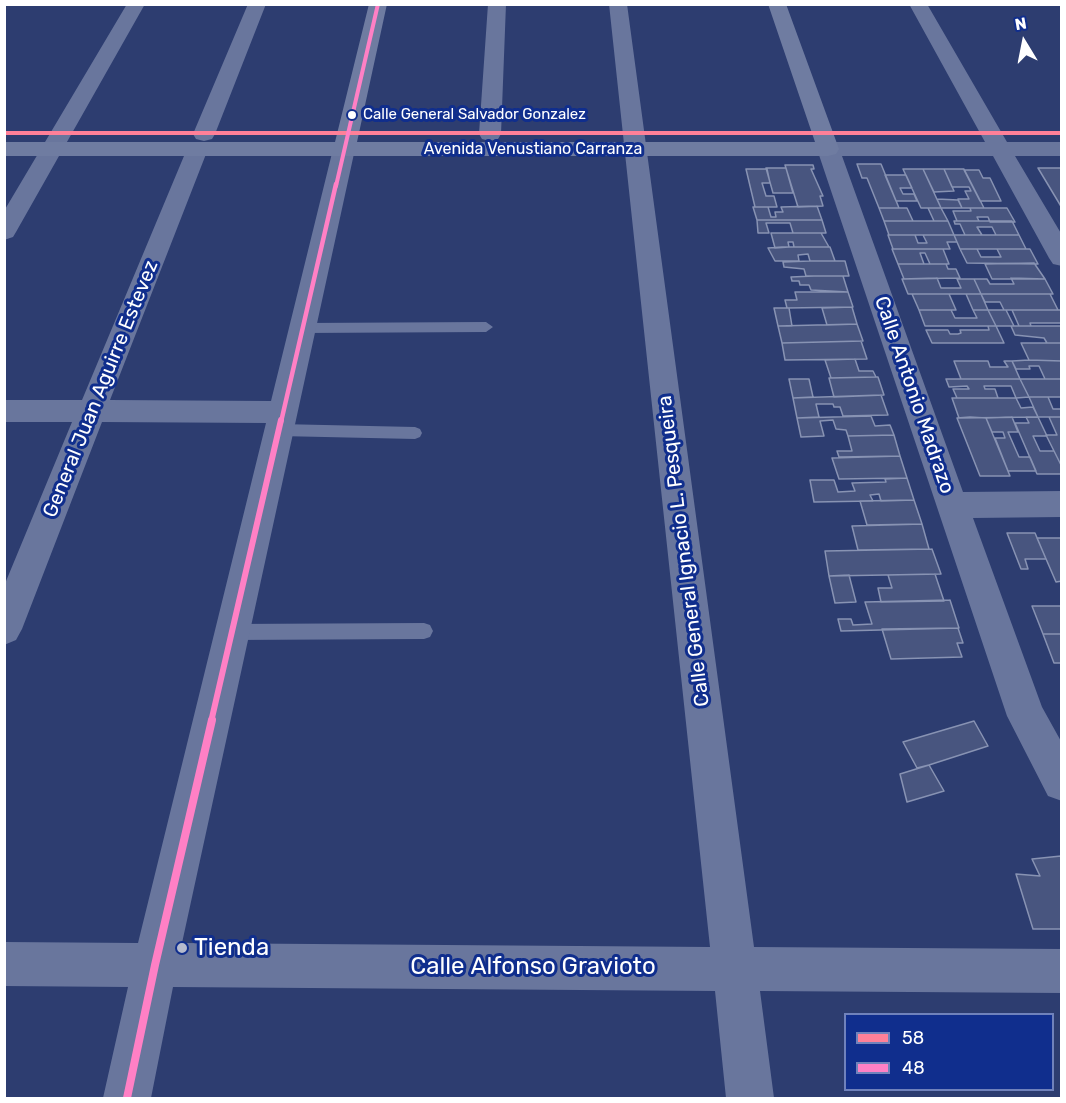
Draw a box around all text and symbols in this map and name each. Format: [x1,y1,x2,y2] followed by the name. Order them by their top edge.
[994,12,1054,72] north arrow
[1013,13,1028,34] text: N
[363,106,586,124] place label: Calle General Salvador Gonzalez
[346,109,358,121] marker: Calle General Salvador Gonzalez
[424,139,642,159] street label: Avenida Venustiano Carranza
[38,257,164,521] street label: General Juan Aguirre Estevez
[869,293,959,497] street label: Calle Antonio Madrazo
[653,394,715,708] street label: Calle General Ignacio L. Pesqueira
[194,934,269,962] place label: Tienda
[175,941,189,955] marker: Tienda
[410,953,656,981] street label: Calle Alfonso Gravioto
[844,1013,1054,1091] legend
[902,1027,924,1049] text: 58
[902,1057,925,1079] text: 48

